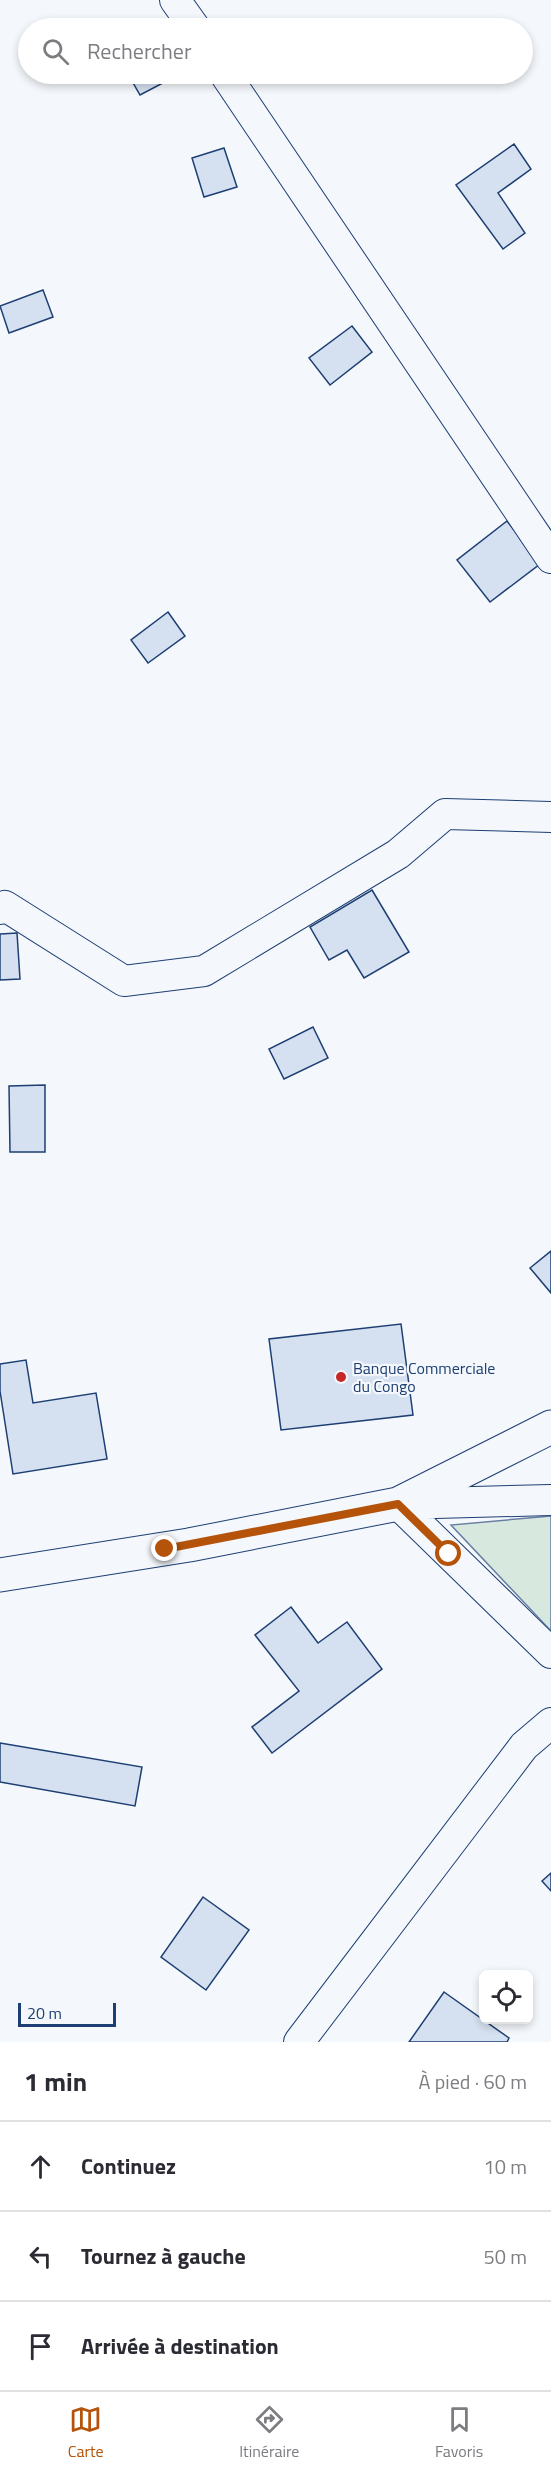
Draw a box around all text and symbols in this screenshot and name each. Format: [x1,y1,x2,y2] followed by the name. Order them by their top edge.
[18,18,533,84] search box
[87,34,192,68] text: Rechercher
[39,35,72,68] icon: search
[353,1356,495,1398] place label: Banque Commerciale du Congo
[334,1370,348,1384] marker: Banque Commerciale du Congo
[151,1535,177,1561] route end
[435,1540,461,1566] route start
[479,1970,533,2024] map controls
[479,1970,533,2024] button: locate
[18,2000,116,2028] scale bar
[27,2001,62,2025] text: 20 m
[24,2062,87,2101] text: 1 min
[418,2066,527,2097] text: À pied · 60 m
[81,2149,176,2183] text: Continuez
[24,2150,57,2183] icon: ahead
[483,2151,527,2182] text: 10 m
[81,2239,246,2273] text: Tournez à gauche
[24,2240,57,2273] icon: left
[483,2241,527,2272] text: 50 m
[81,2329,279,2363] text: Arrivée à destination
[24,2330,57,2363] icon: arrive
[68,2403,104,2463] tab: Carte
[239,2403,299,2463] tab: Itinéraire
[435,2403,483,2463] tab: Favoris

